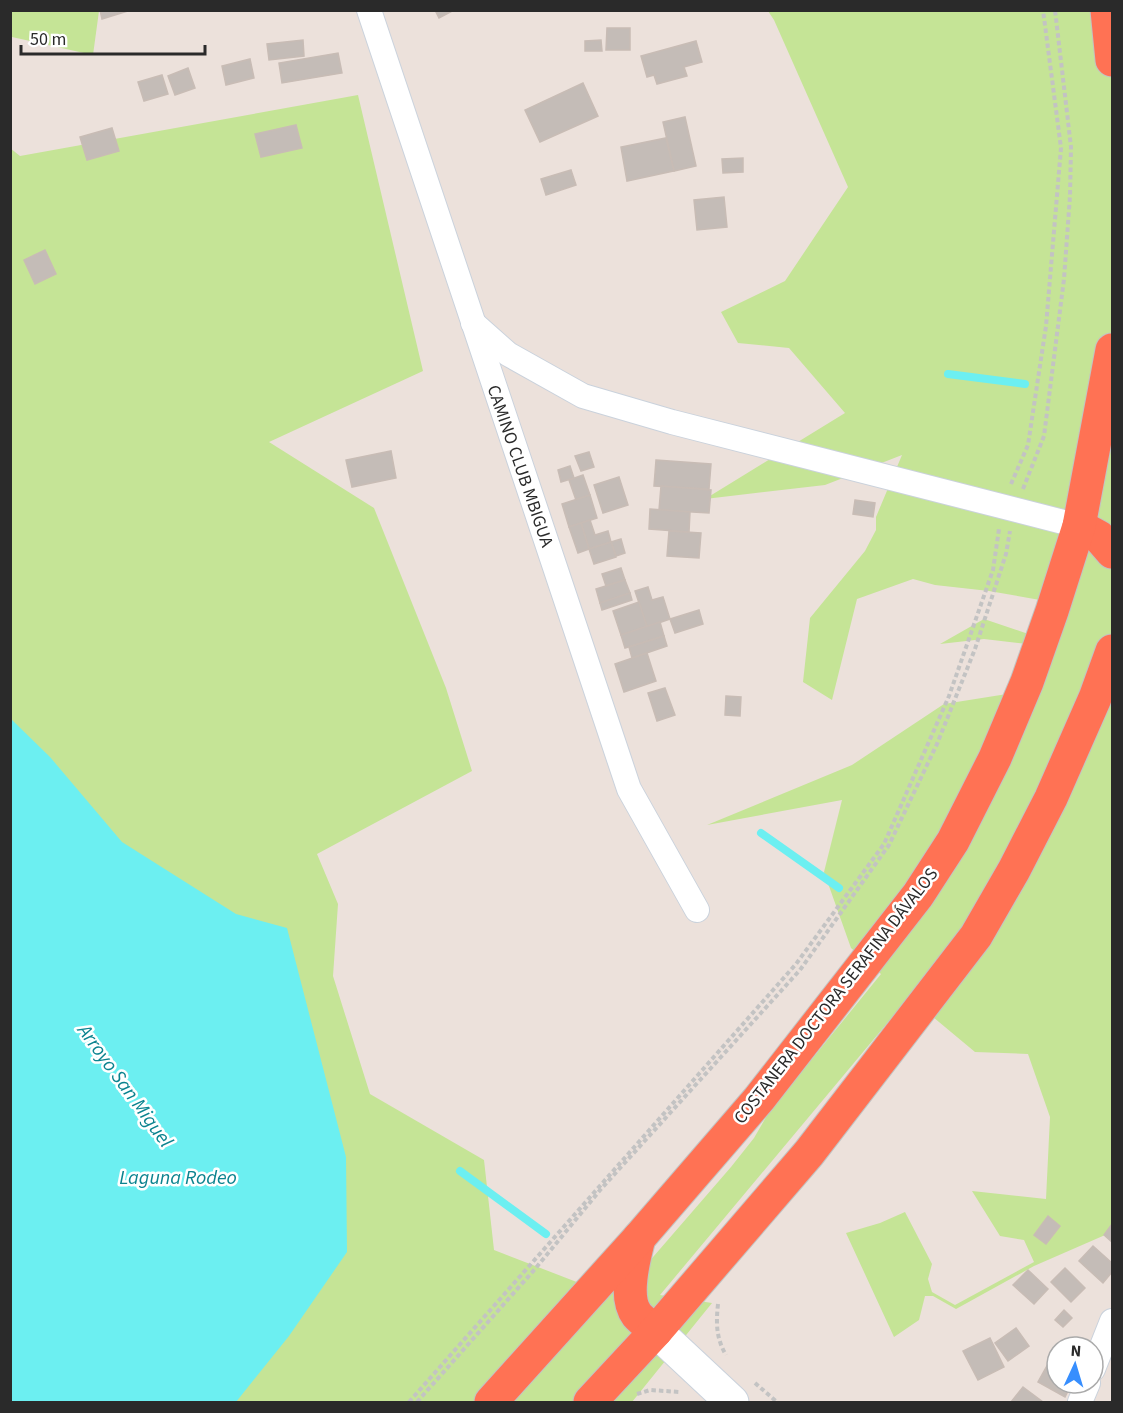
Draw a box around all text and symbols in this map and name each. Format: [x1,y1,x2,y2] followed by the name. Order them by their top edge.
[21,18,206,56] scale bar
[30,27,66,52] text: 50 m
[481,382,560,551] street label: CAMINO CLUB MBIGUA
[728,863,944,1129] street label: COSTANERA DOCTORA SERAFINA DÁVALOS
[69,1017,179,1154] water label: Arroyo San Miguel
[119,1164,237,1192] water label: Laguna Rodeo
[1045,1335,1105,1395] north arrow
[1070,1340,1082,1362] text: N

